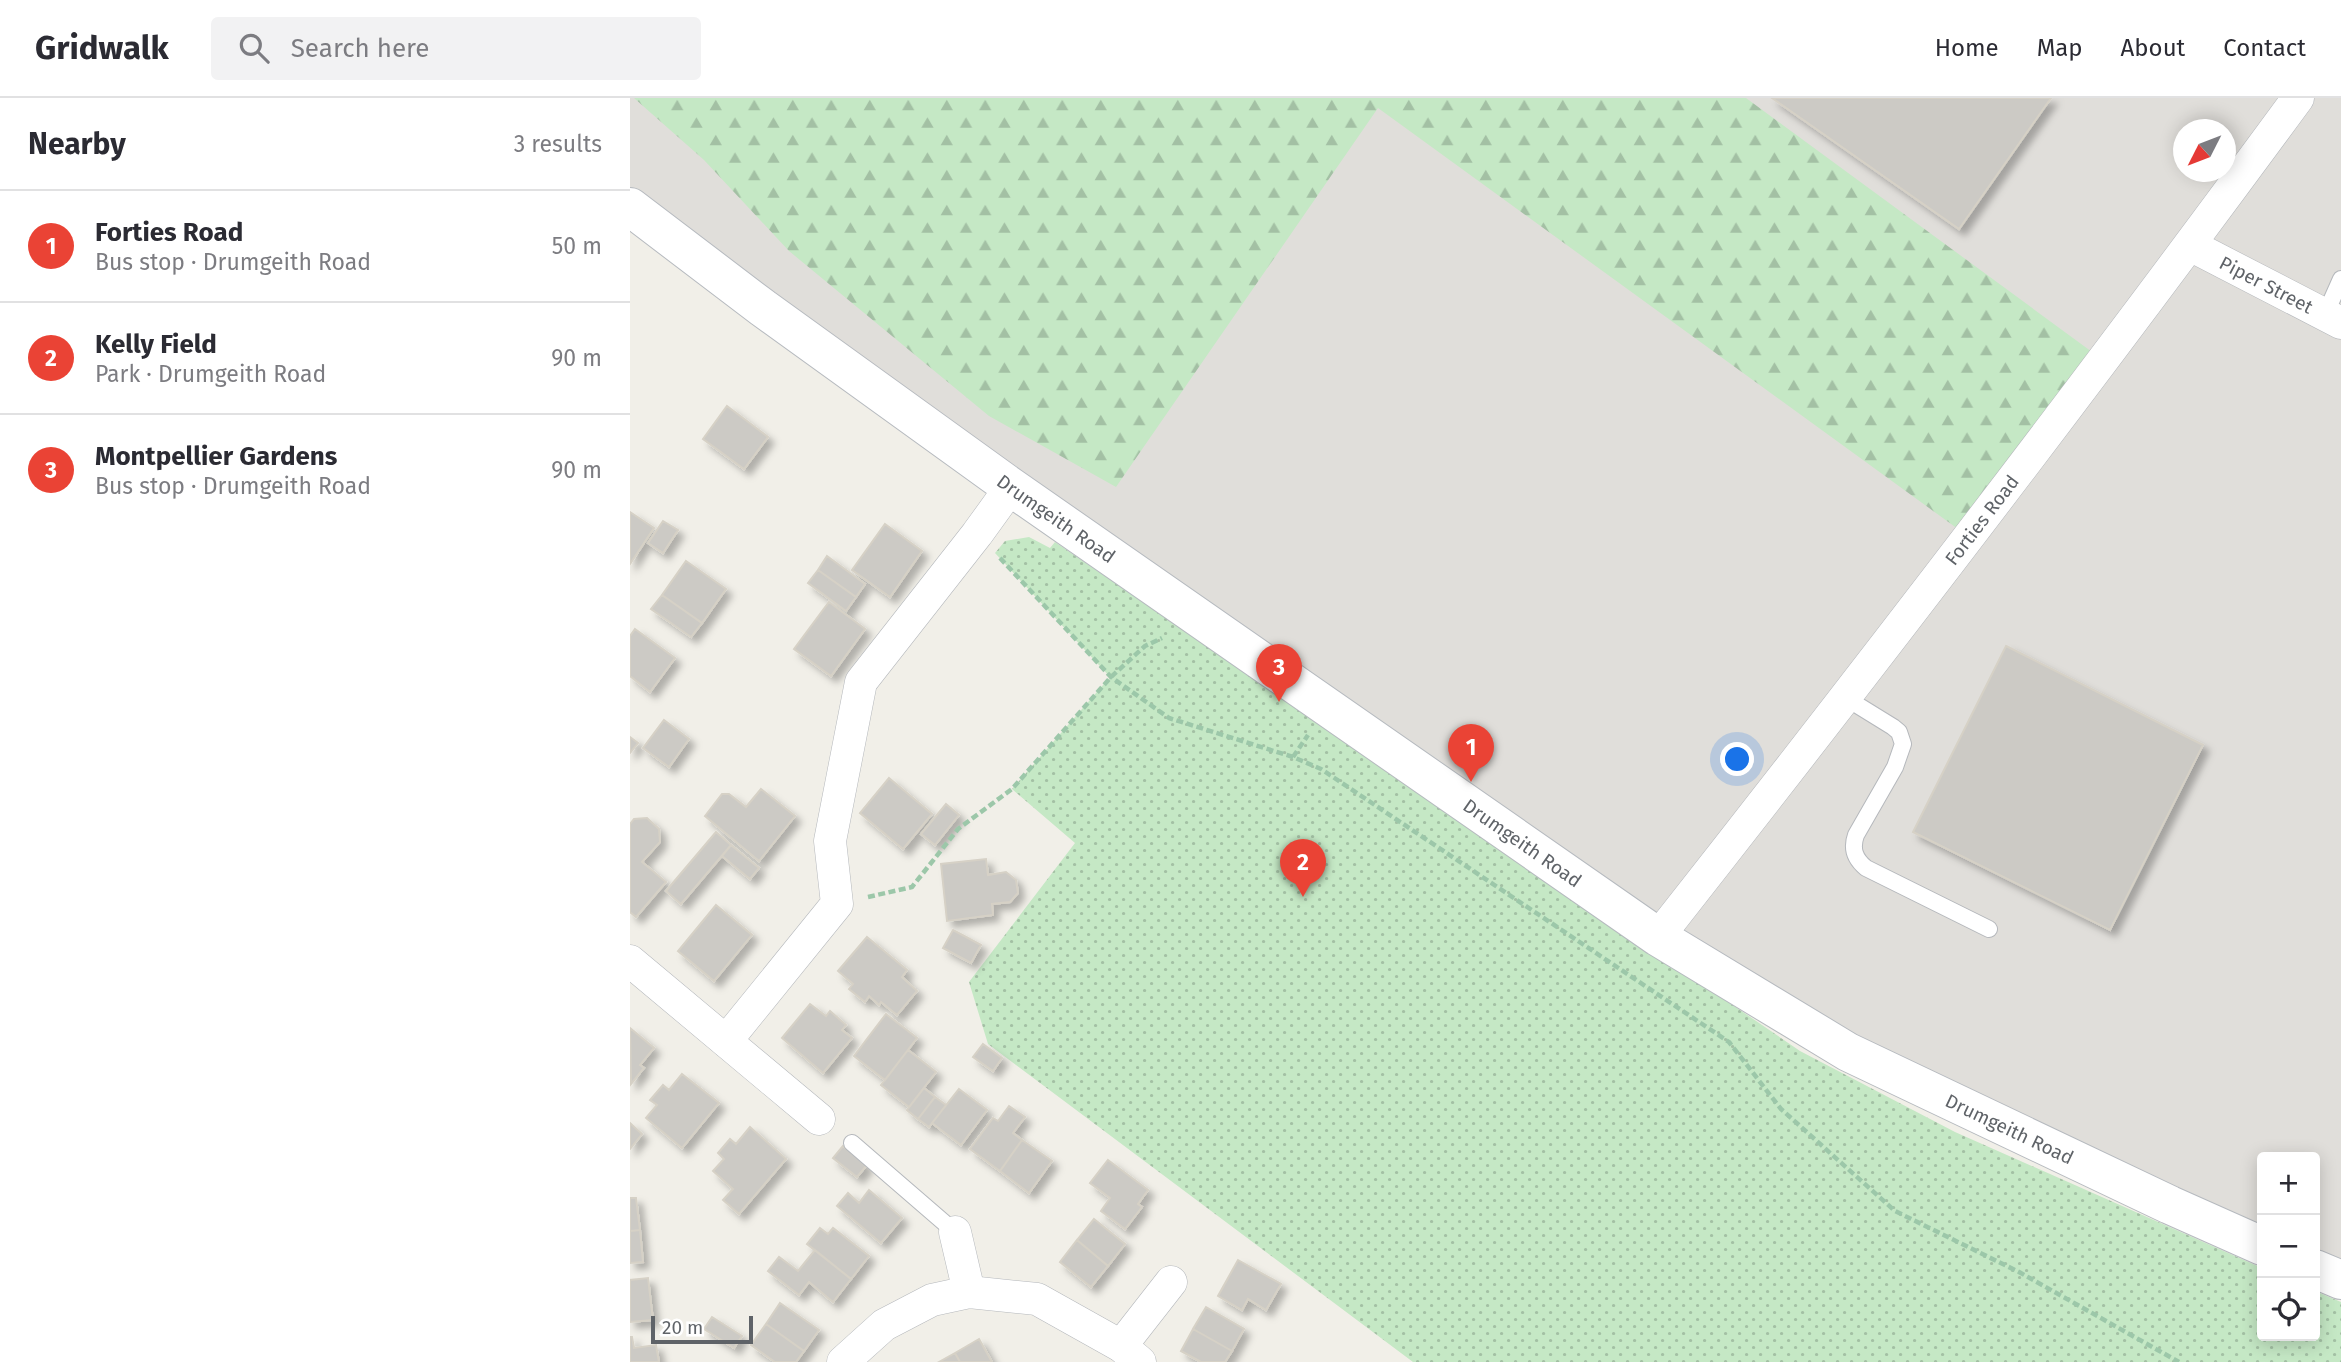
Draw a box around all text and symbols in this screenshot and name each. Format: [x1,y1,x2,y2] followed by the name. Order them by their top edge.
[211,17,701,80] search box
[35,28,169,68] text: Gridwalk
[235,29,273,67] icon: search
[291,33,430,64] text: Search here
[1935,34,1999,62] text: Home
[2037,34,2083,62] text: Map
[2121,34,2185,62] text: About
[2223,34,2306,62] text: Contact
[2173,119,2236,182] north arrow
[28,126,126,162] text: Nearby
[514,130,602,158] text: 3 results
[95,217,243,248] text: Forties Road
[46,232,56,260] text: 1
[552,232,602,260] text: 50 m
[95,248,371,276] text: Bus stop · Drumgeith Road
[2216,251,2317,318] street label: Piper Street
[95,329,217,360] text: Kelly Field
[45,344,57,372] text: 2
[551,344,602,372] text: 90 m
[95,360,326,388] text: Park · Drumgeith Road
[95,441,337,472] text: Montpellier Gardens
[45,456,57,484] text: 3
[551,456,602,484] text: 90 m
[993,469,1120,568] street label: Drumgeith Road
[1940,470,2023,570] street label: Forties Road
[95,472,371,500] text: Bus stop · Drumgeith Road
[1256,644,1302,702] pin: 3
[1448,724,1494,782] pin: 1
[1720,742,1754,776] your location
[1459,794,1586,892] street label: Drumgeith Road
[1280,839,1326,897] pin: 2
[1942,1089,2077,1169] street label: Drumgeith Road
[2257,1152,2320,1341] map controls
[2257,1152,2320,1215] button: +
[2257,1215,2320,1278] button: −
[2257,1278,2320,1341] button: locate
[651,1313,752,1345] scale bar
[662,1316,703,1339] text: 20 m

